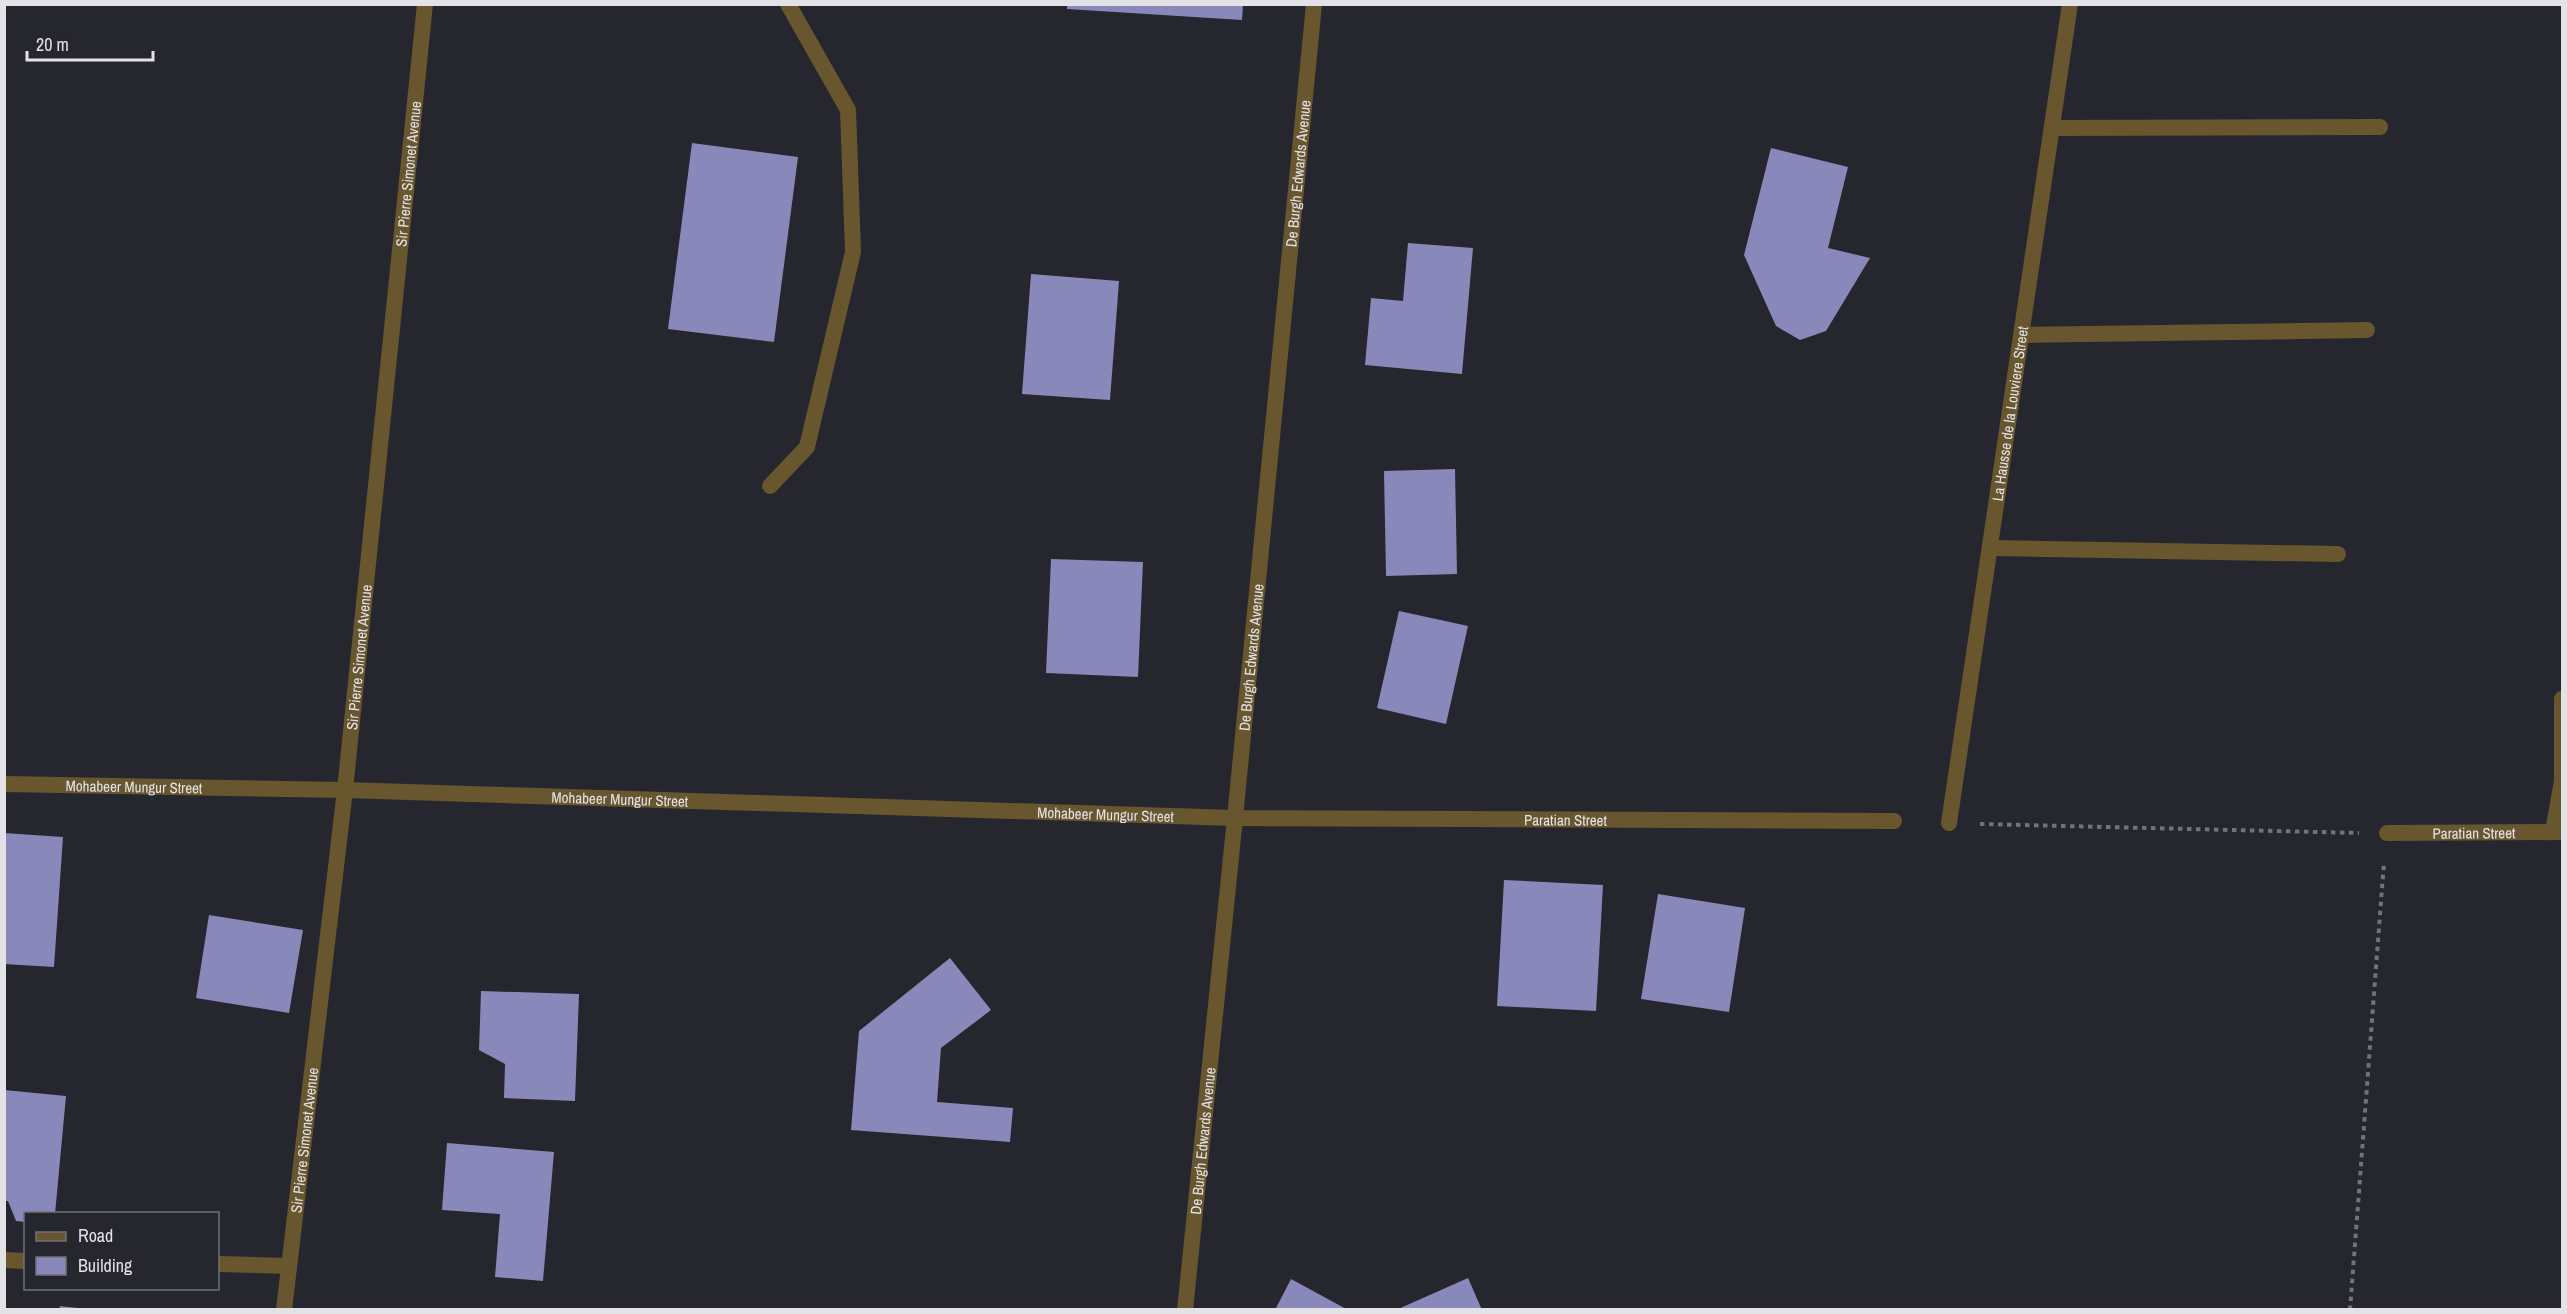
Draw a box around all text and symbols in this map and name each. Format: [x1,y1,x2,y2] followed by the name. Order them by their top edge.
[27,24,153,62] scale bar
[36,32,69,57] text: 20 m
[1280,99,1315,248] street label: De Burgh Edwards Avenue
[390,100,426,248] street label: Sir Pierre Simonet Avenue
[1986,324,2033,502] street label: La Hausse de la Louviere Street
[341,583,376,731] street label: Sir Pierre Simonet Avenue
[1233,583,1268,732] street label: De Burgh Edwards Avenue
[65,775,203,798] street label: Mohabeer Mungur Street
[551,786,689,811] street label: Mohabeer Mungur Street
[1037,801,1175,827] street label: Mohabeer Mungur Street
[1524,809,1608,830] street label: Paratian Street
[2433,822,2516,843] street label: Paratian Street
[285,1066,323,1214] street label: Sir Pierre Simonet Avenue
[1184,1066,1220,1215] street label: De Burgh Edwards Avenue
[24,1212,219,1290] legend
[78,1223,113,1248] text: Road
[78,1253,133,1278] text: Building

